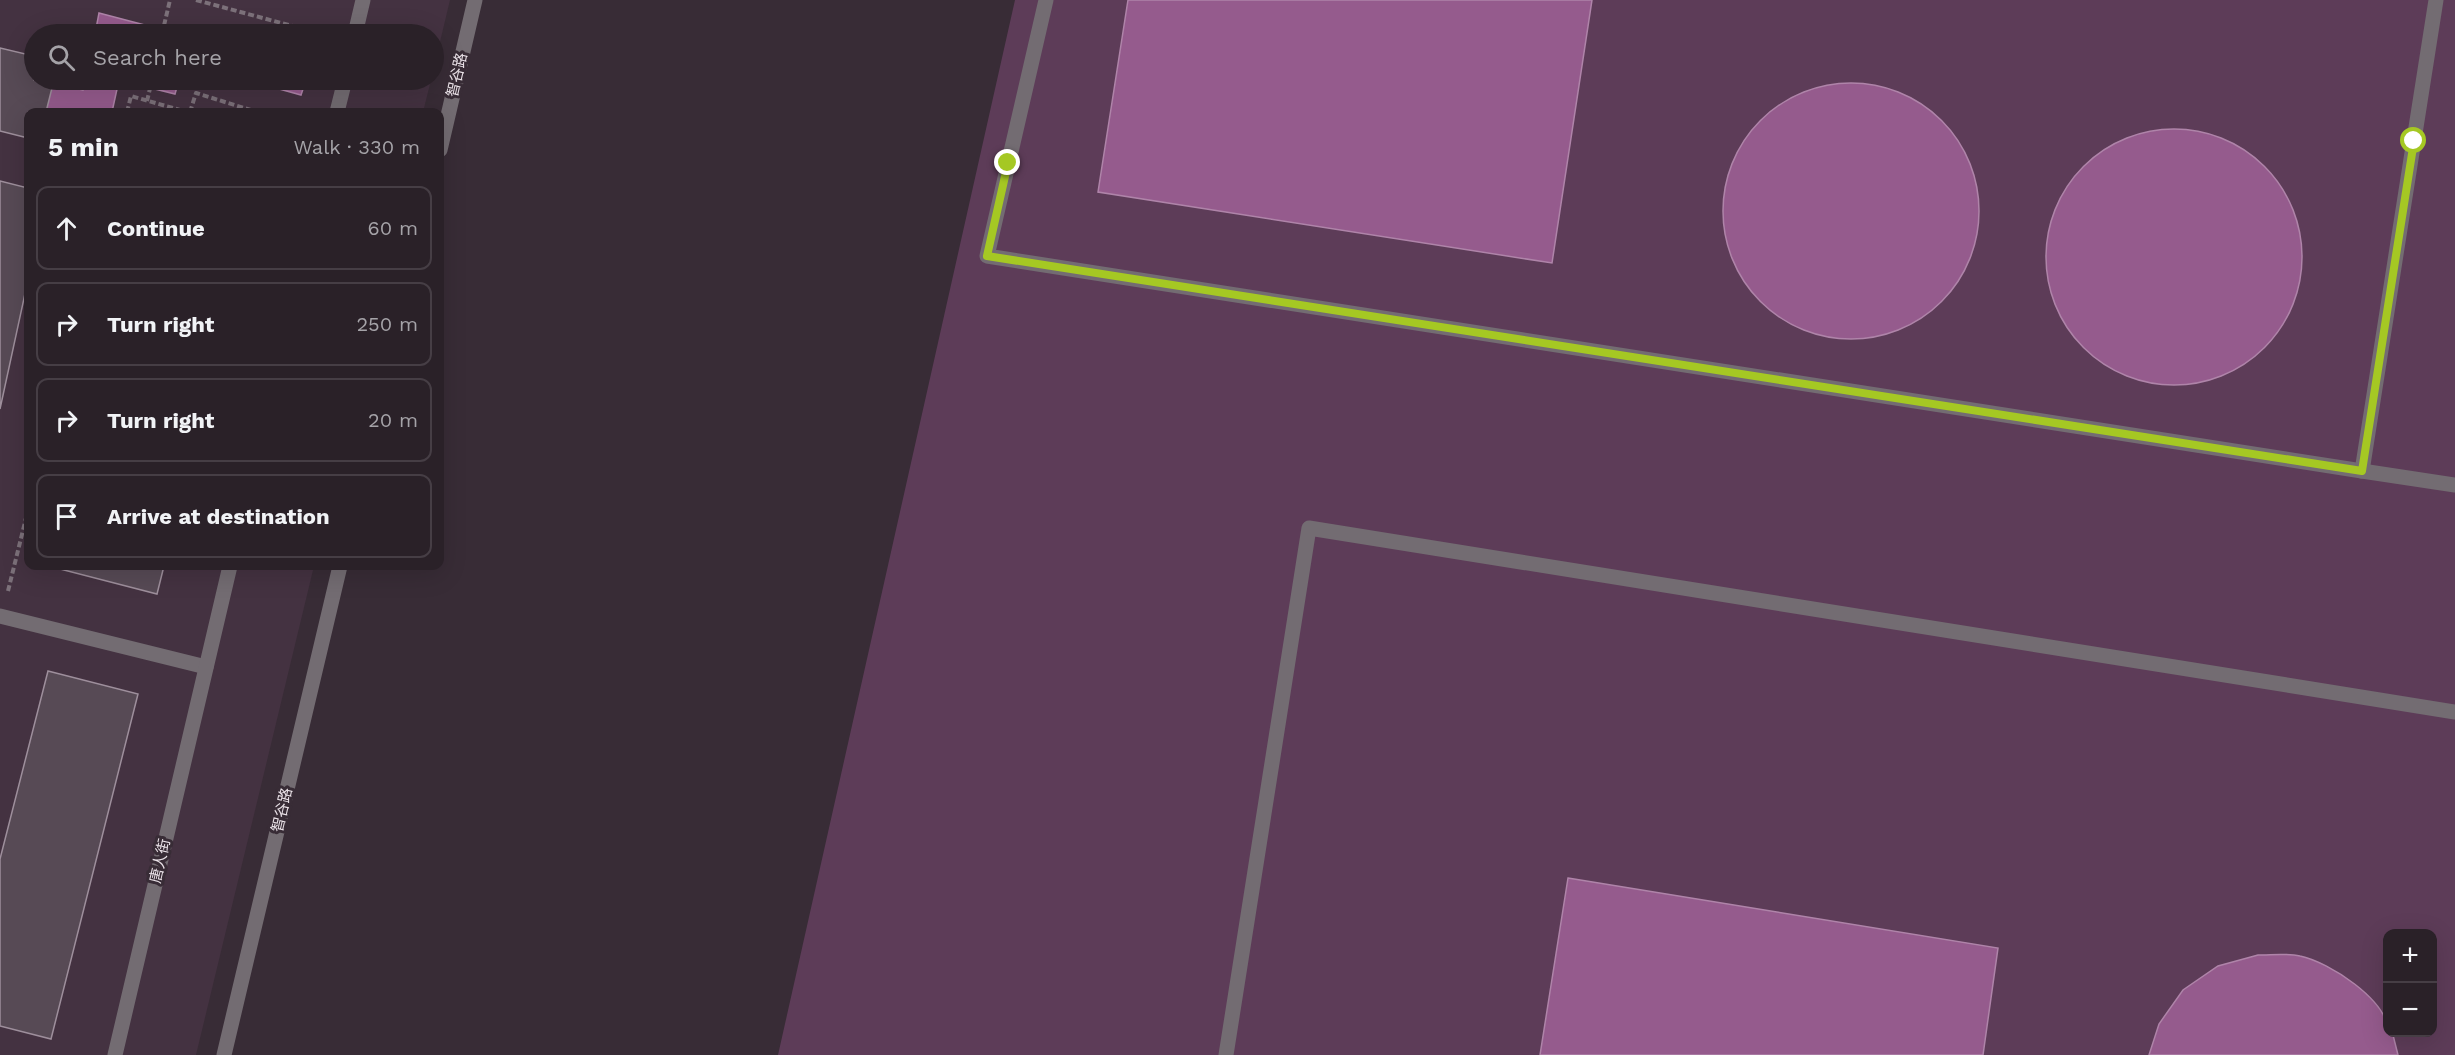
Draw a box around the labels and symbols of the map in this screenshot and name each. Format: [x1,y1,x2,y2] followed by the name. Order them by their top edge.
[443,51,471,99] street label: 智谷路
[2400,127,2426,153] route start
[994,149,1020,175] route end
[268,786,296,834] street label: 智谷路
[146,837,174,885] street label: 唐人街

